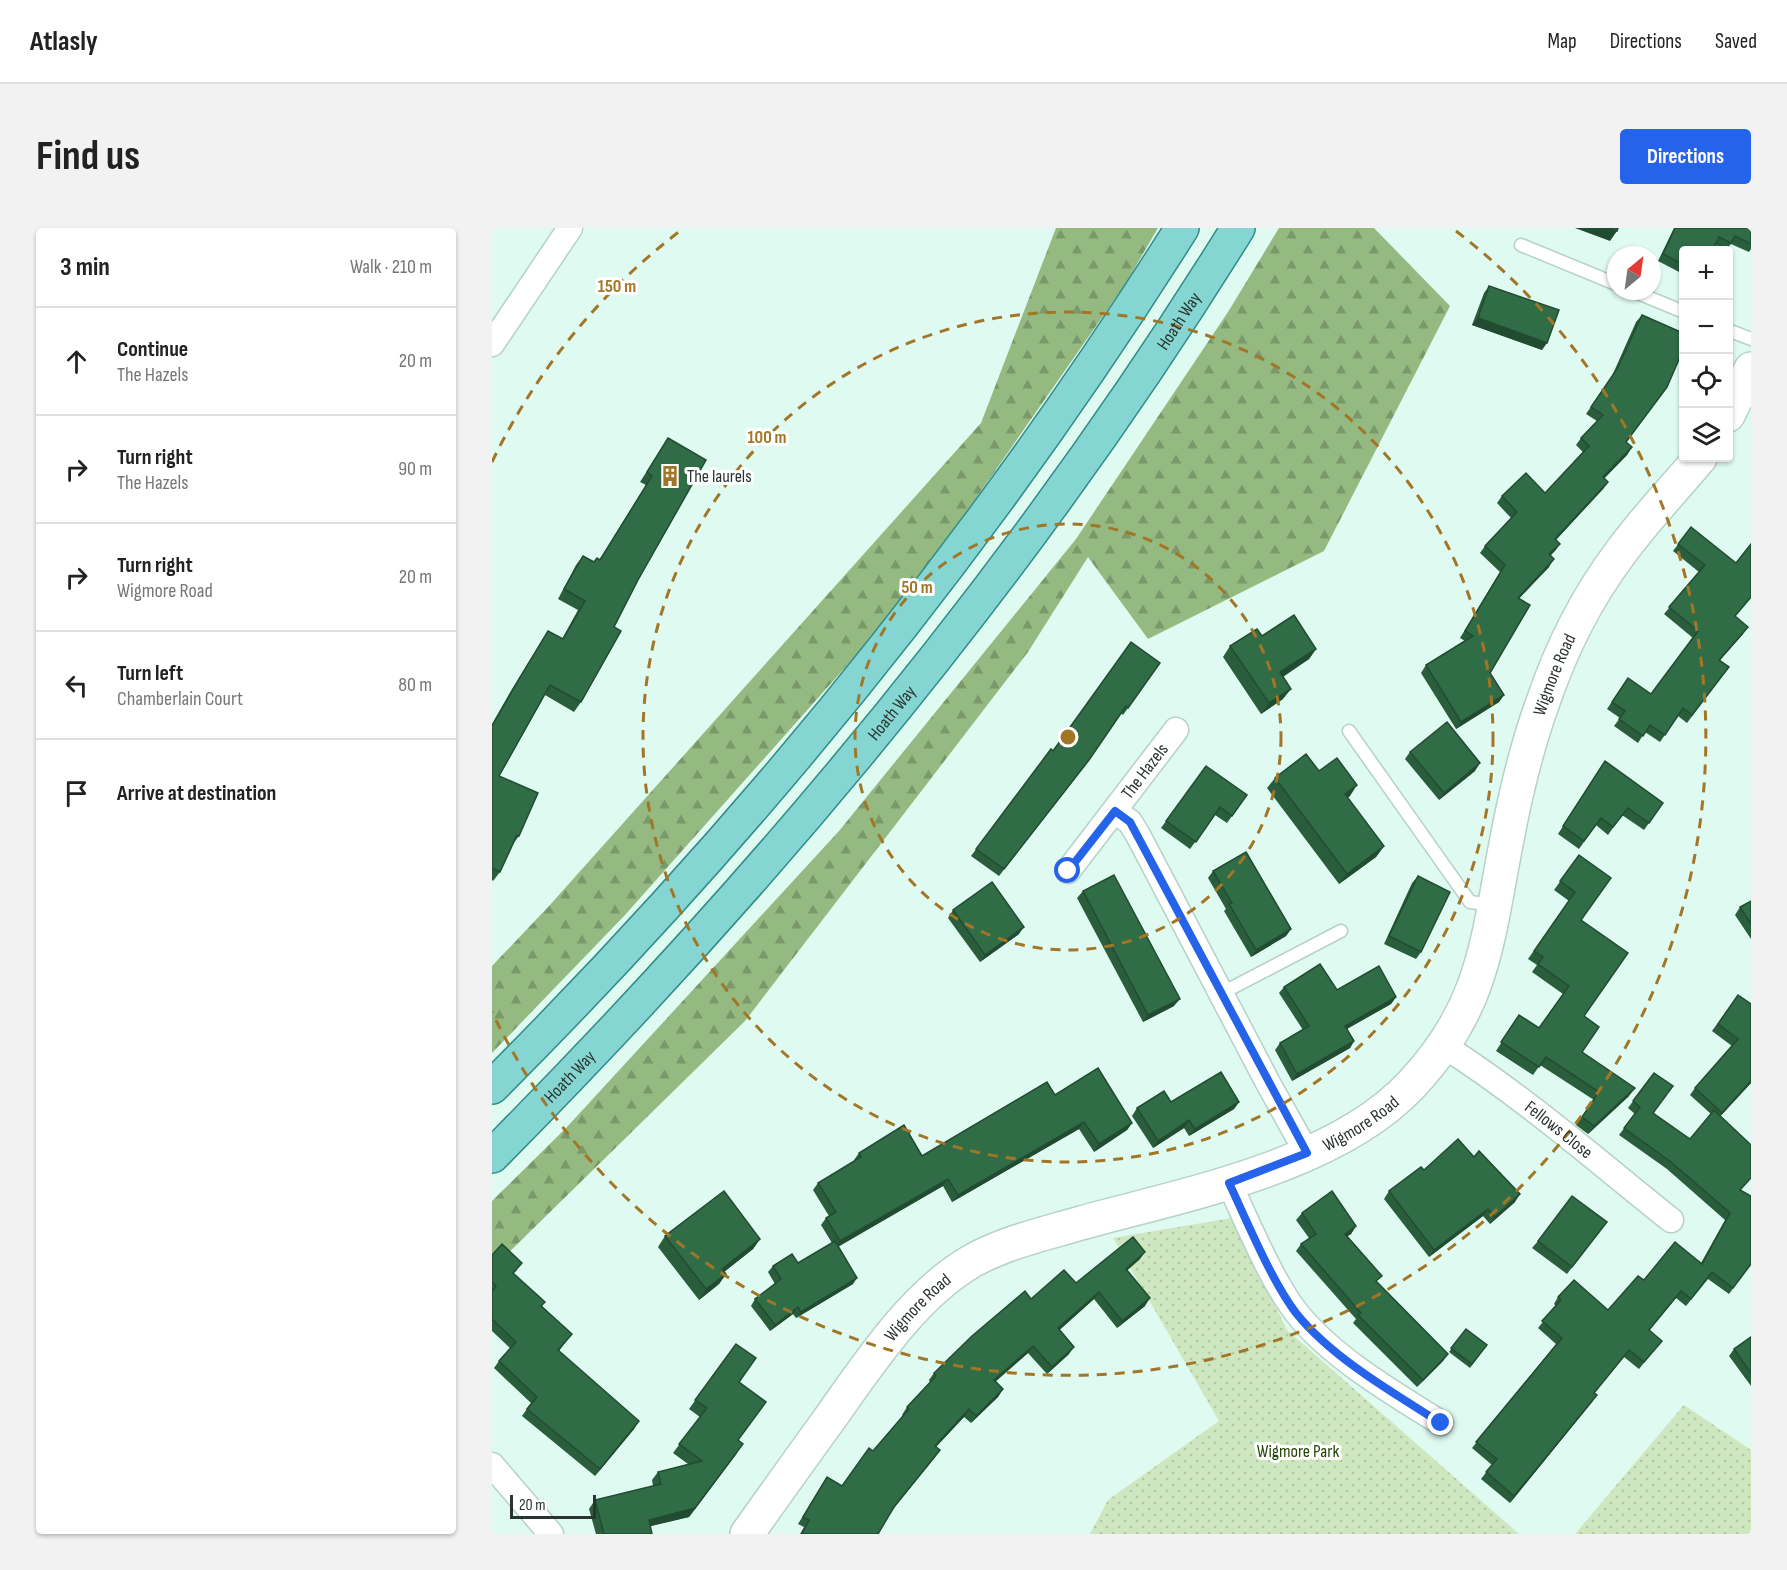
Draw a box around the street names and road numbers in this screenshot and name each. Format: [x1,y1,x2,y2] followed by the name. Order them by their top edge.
[1152,288,1205,354] street label: Hoath Way
[1528,630,1580,719] street label: Wigmore Road
[863,681,920,745] street label: Hoath Way
[1117,739,1173,803] street label: The Hazels
[540,1046,600,1107] street label: Hoath Way
[1319,1091,1403,1156] street label: Wigmore Road
[1521,1096,1597,1163] street label: Fellows Close
[880,1269,955,1345] street label: Wigmore Road

